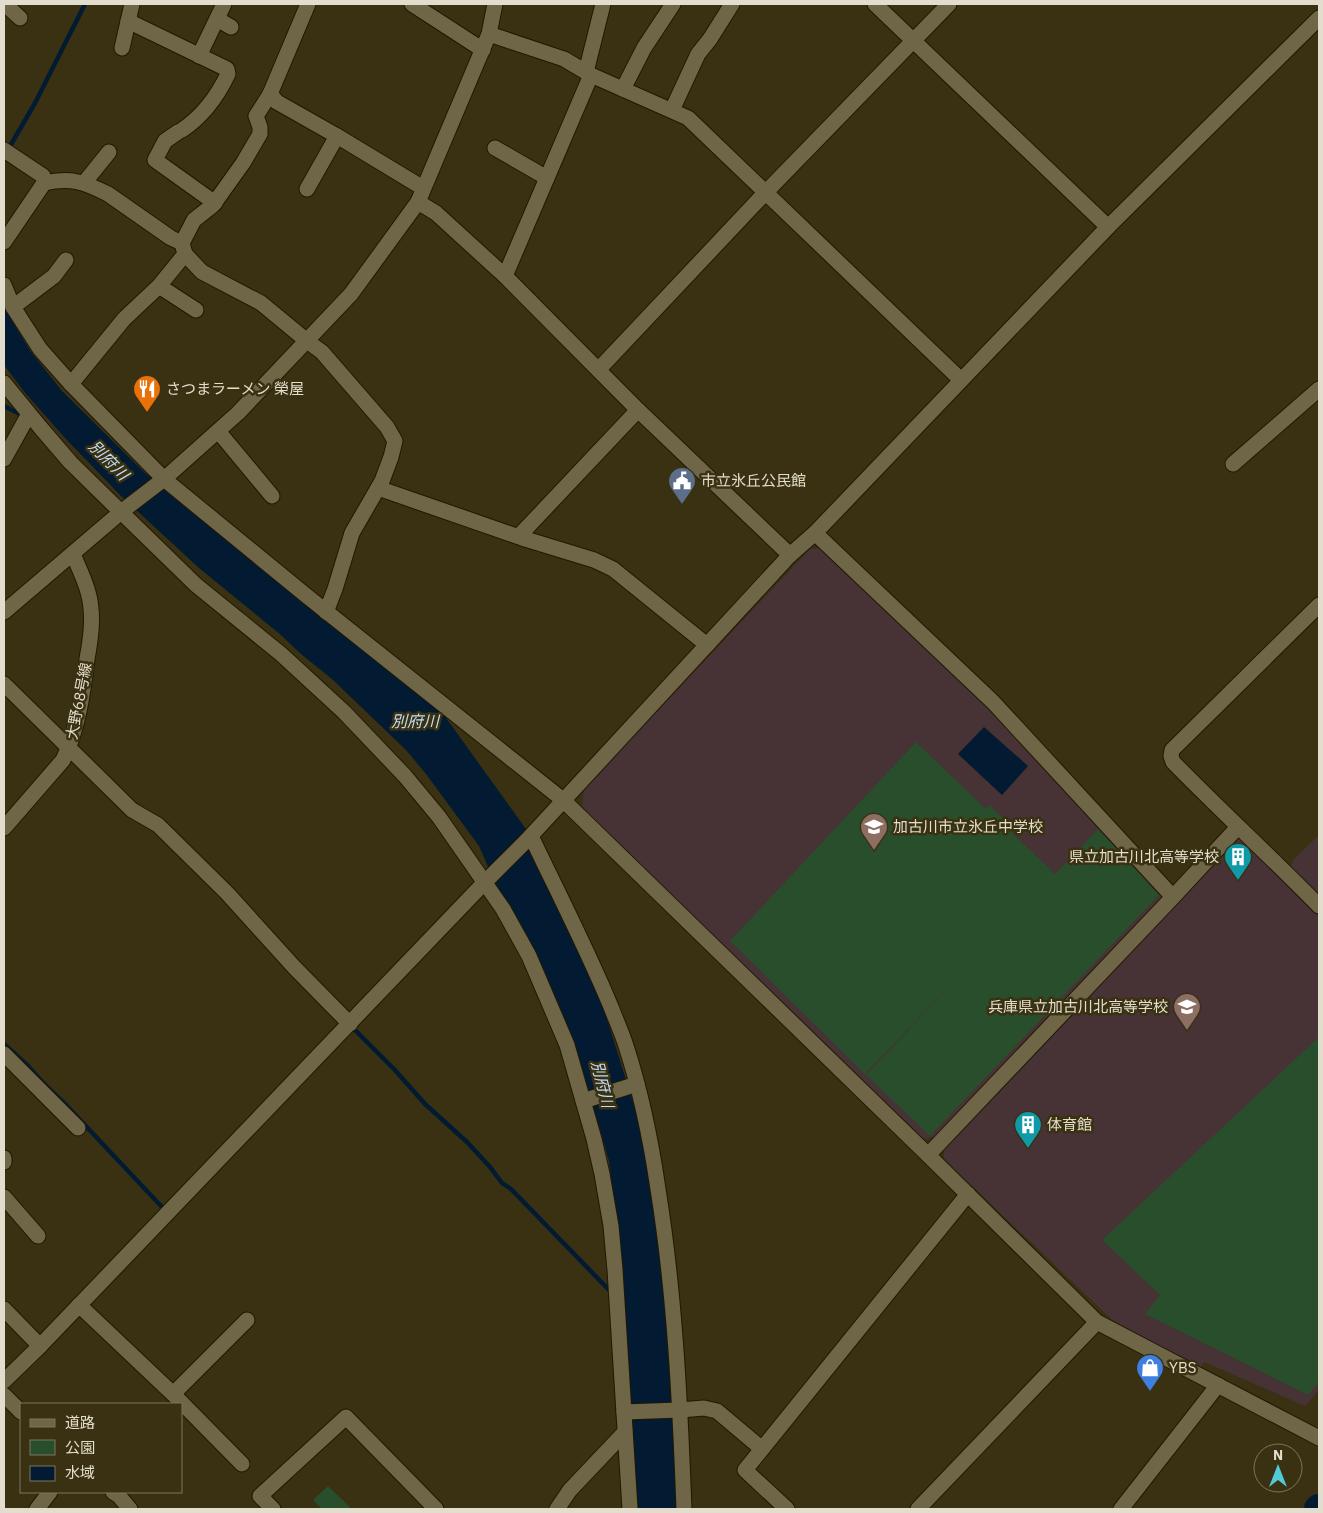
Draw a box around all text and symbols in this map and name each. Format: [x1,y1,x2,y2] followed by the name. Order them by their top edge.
[132,374,162,413] restaurant icon: さつまラーメン 榮屋
[166,379,304,398] place label: さつまラーメン 榮屋
[85,436,134,485] water label: 別府川
[667,466,697,505] public building icon: 市立氷丘公民館
[701,471,806,490] place label: 市立氷丘公民館
[62,661,95,741] street label: 大野68号線
[391,711,441,731] water label: 別府川
[859,812,889,851] school or university icon: 加古川市立氷丘中学校
[893,817,1043,836] place label: 加古川市立氷丘中学校
[1223,842,1253,881] building icon: 県立加古川北高等学校
[1069,847,1219,866] place label: 県立加古川北高等学校
[1172,992,1202,1031] school or university icon: 兵庫県立加古川北高等学校
[988,997,1168,1016] place label: 兵庫県立加古川北高等学校
[587,1058,619,1112] water label: 別府川
[1013,1110,1043,1149] building icon: 体育館
[1047,1115,1092,1134] place label: 体育館
[1135,1353,1165,1392] shop icon: YBS
[1169,1358,1196,1377] place label: YBS
[20,1403,182,1493] legend
[65,1413,95,1432] text: 道路
[65,1438,95,1457] text: 公園
[1253,1443,1303,1493] north arrow
[1273,1446,1283,1464] text: N
[65,1463,95,1482] text: 水域

